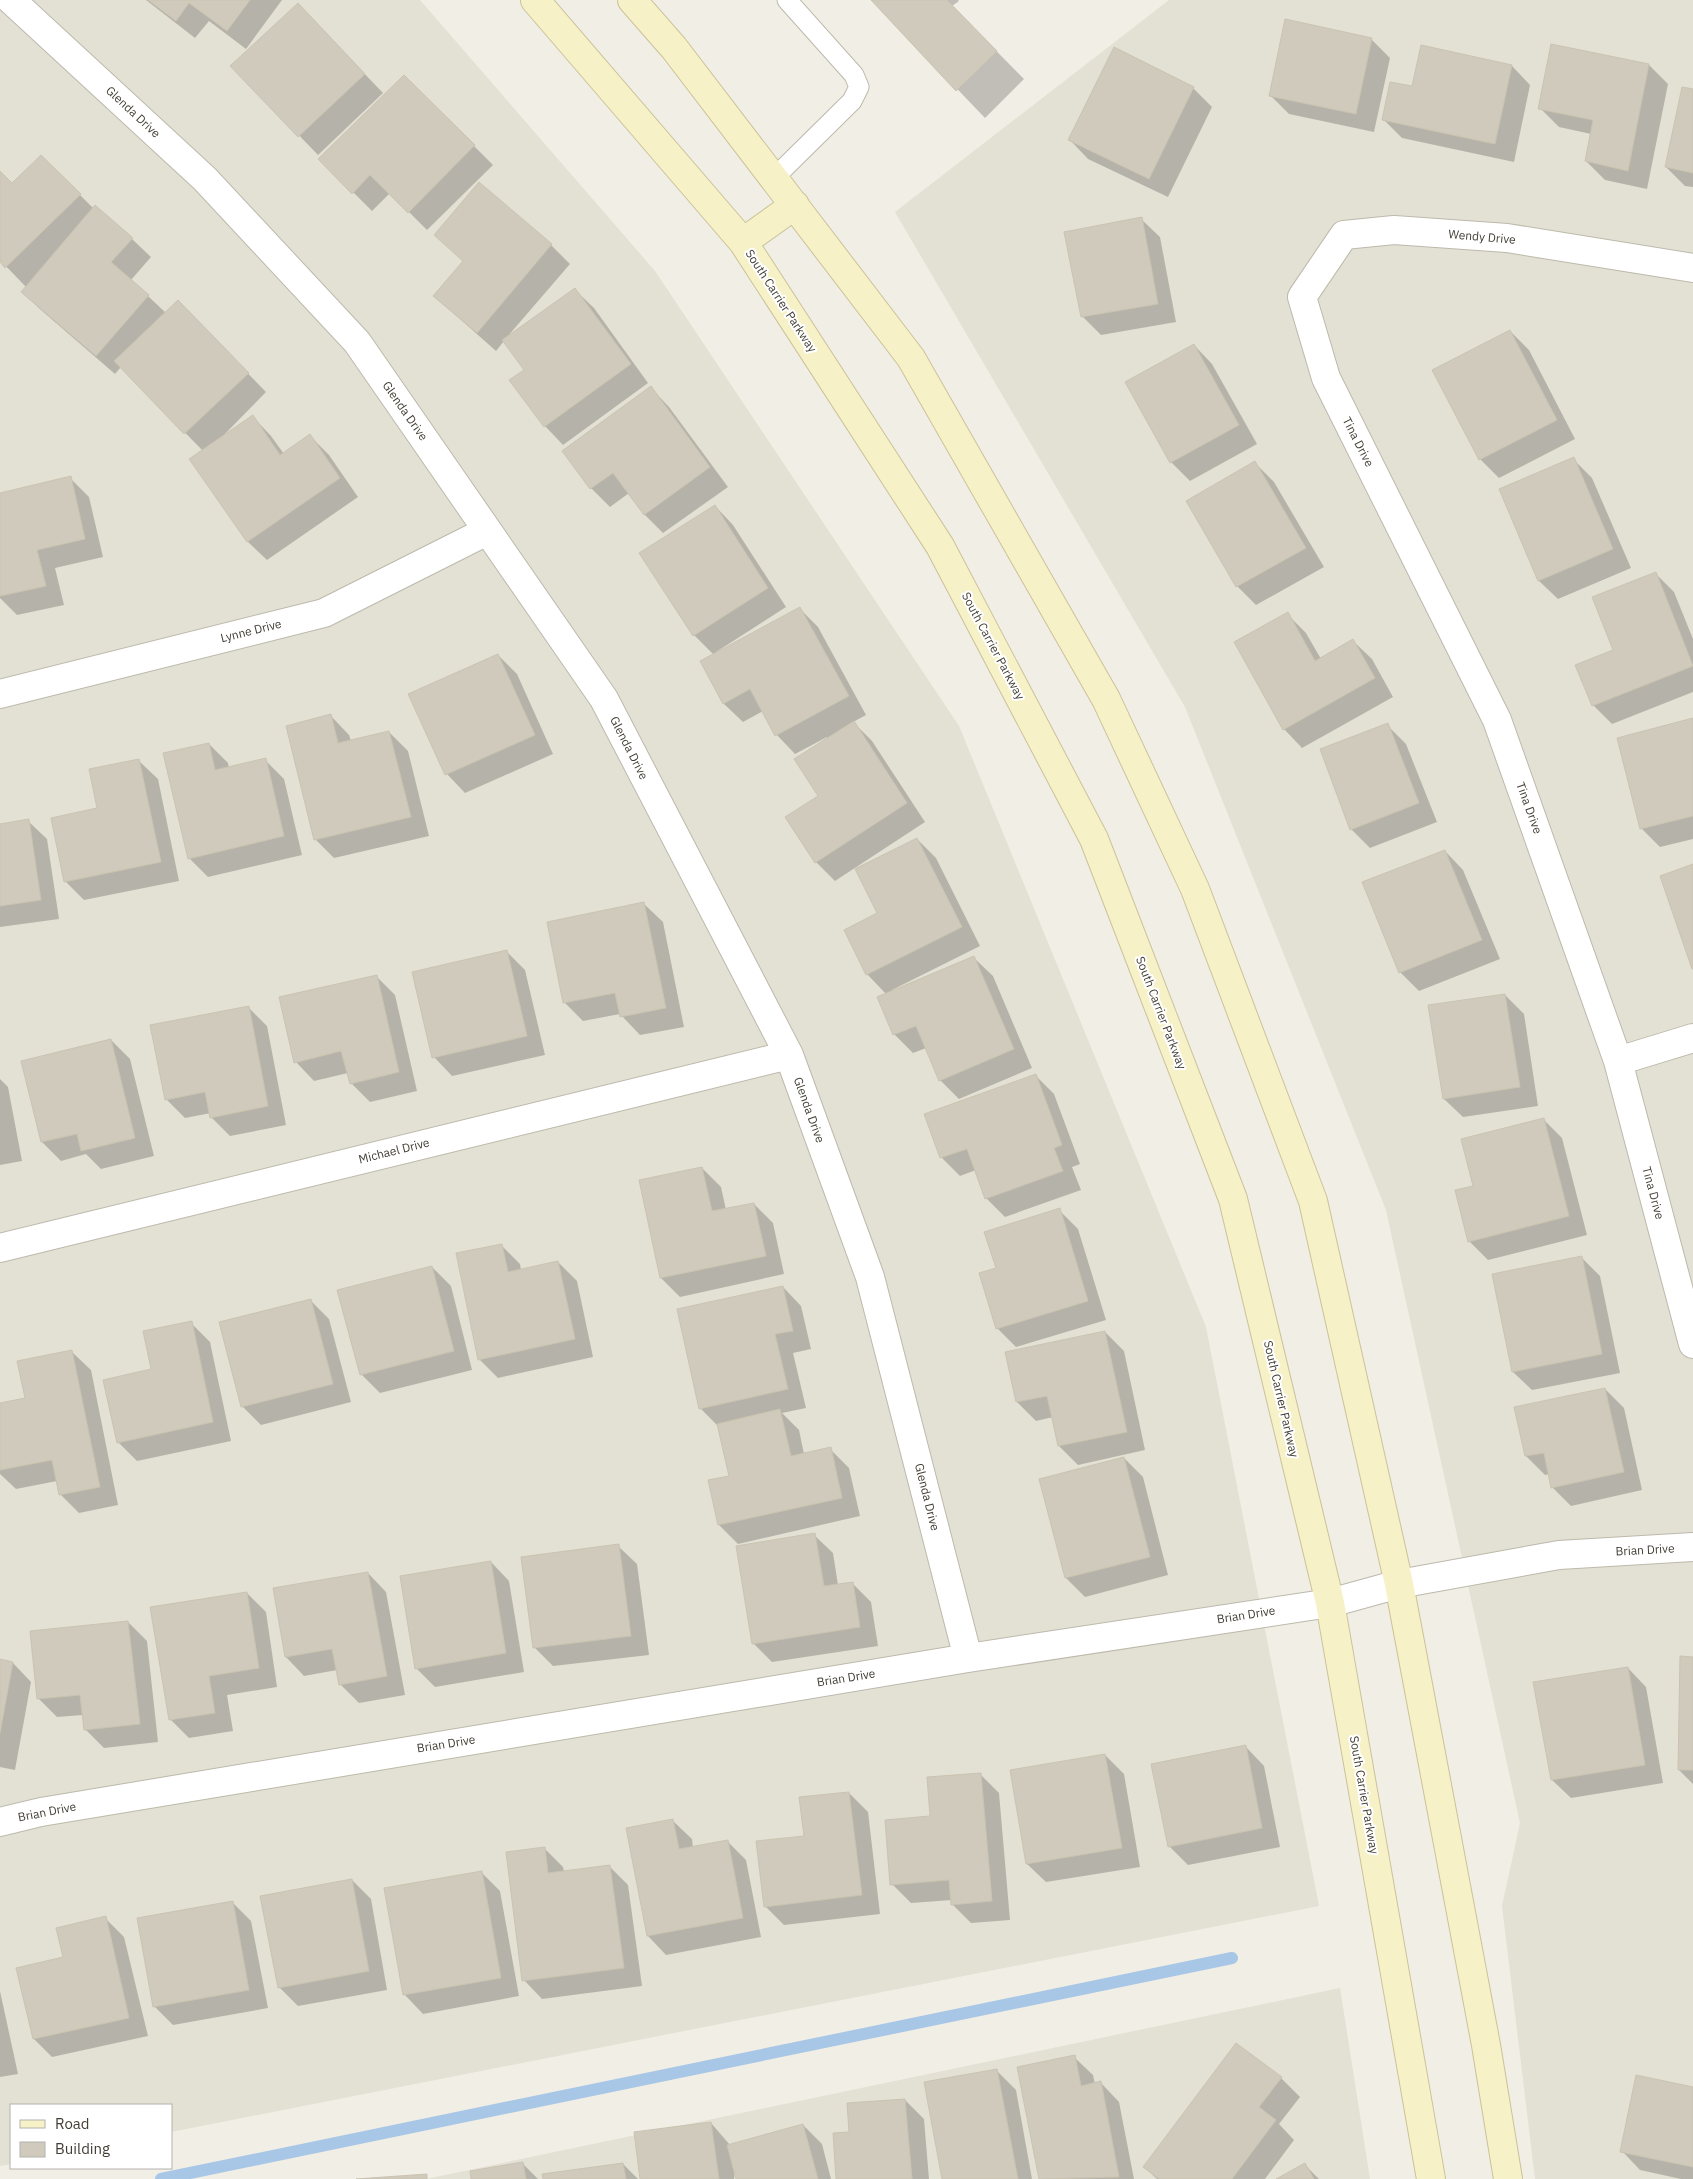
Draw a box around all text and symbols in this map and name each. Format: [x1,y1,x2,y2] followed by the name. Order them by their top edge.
[103,83,164,141] street label: Glenda Drive
[1448,226,1517,247] street label: Wendy Drive
[743,246,820,355] street label: South Carrier Parkway
[379,378,432,444] street label: Glenda Drive
[1340,414,1378,469] street label: Tina Drive
[959,589,1028,702] street label: South Carrier Parkway
[219,616,283,645] street label: Lynne Drive
[607,714,652,782] street label: Glenda Drive
[1513,780,1546,836] street label: Tina Drive
[1133,954,1190,1071] street label: South Carrier Parkway
[791,1075,828,1145] street label: Glenda Drive
[357,1134,431,1167] street label: Michael Drive
[1639,1165,1668,1221] street label: Tina Drive
[1261,1339,1302,1459] street label: South Carrier Parkway
[912,1462,943,1533] street label: Glenda Drive
[1615,1540,1675,1559] street label: Brian Drive
[1216,1602,1277,1627] street label: Brian Drive
[816,1665,877,1690] street label: Brian Drive
[416,1731,477,1756] street label: Brian Drive
[1347,1735,1382,1855] street label: South Carrier Parkway
[16,1798,78,1825] street label: Brian Drive
[10,2104,172,2169] legend
[55,2114,90,2133] text: Road
[55,2139,110,2158] text: Building

